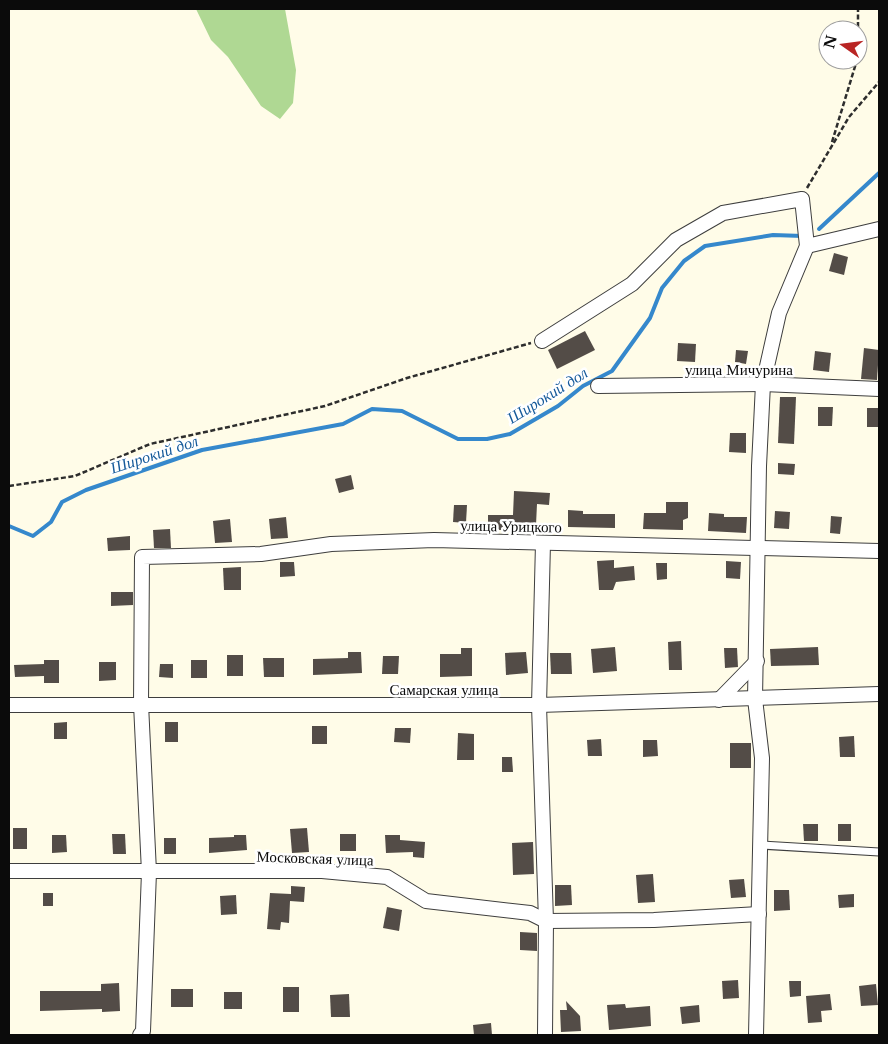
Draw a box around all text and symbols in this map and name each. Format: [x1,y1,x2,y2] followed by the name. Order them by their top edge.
[818,20,868,70] north arrow
[820,33,841,50] text: N
[685,360,793,379] street label: улица Мичурина
[502,362,591,428] water label: Широкий дол
[107,430,200,478] water label: Широкий дол
[460,516,562,536] street label: улица Урицкого
[390,680,499,699] street label: Самарская улица
[256,846,374,870] street label: Московская улица

